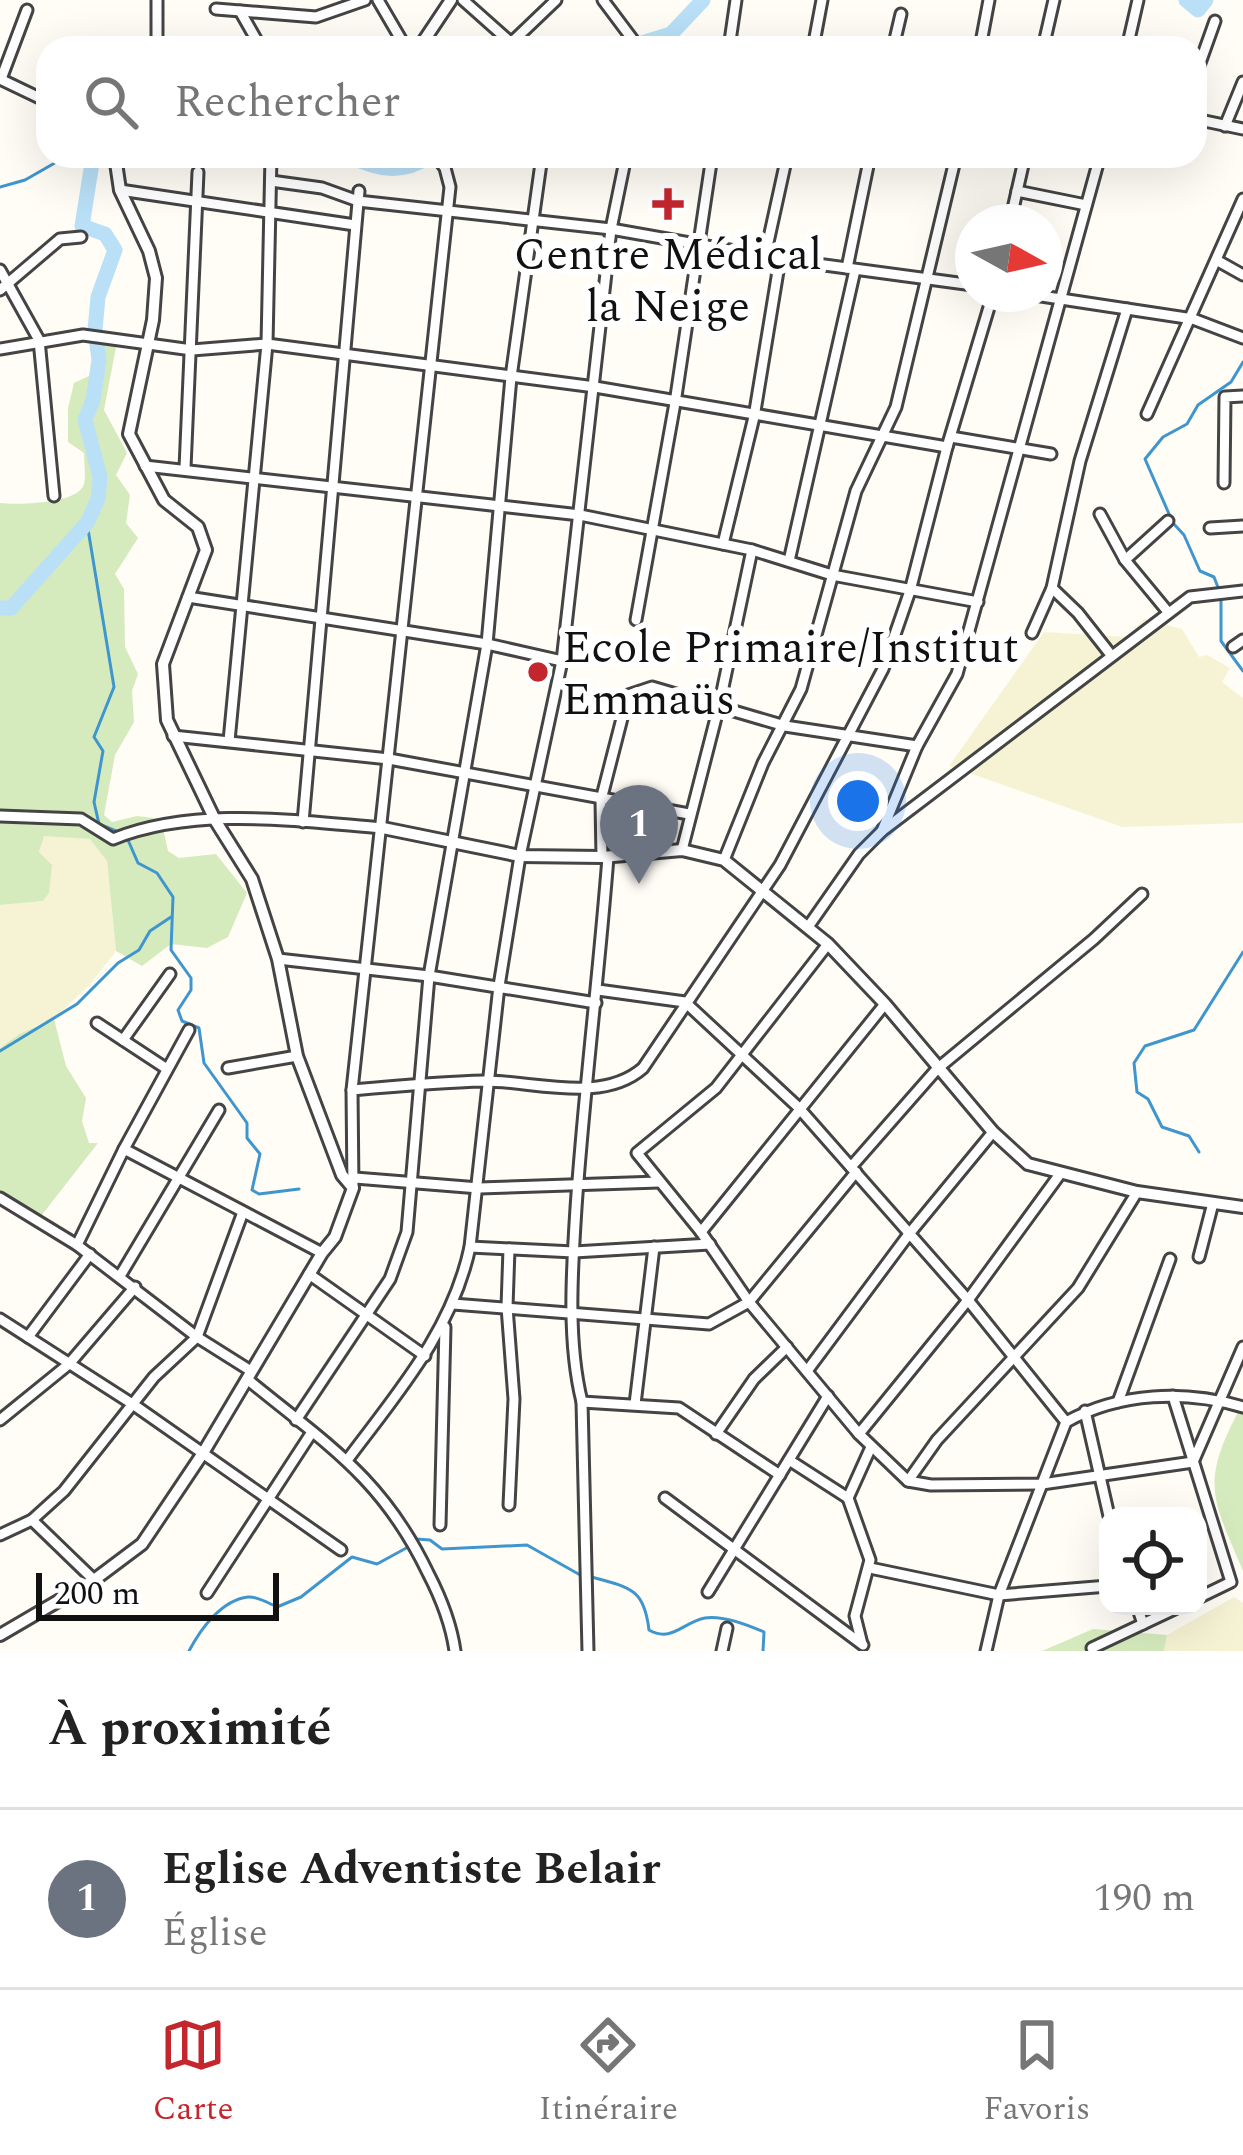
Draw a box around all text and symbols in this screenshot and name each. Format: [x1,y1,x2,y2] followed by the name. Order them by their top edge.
[36,36,1207,168] search box
[174,68,400,137] text: Rechercher
[78,69,144,135] icon: search
[652,188,684,220] marker: Centre Médical la Neige
[955,204,1063,312] north arrow
[514,221,822,342] place label: Centre Médical la Neige
[562,614,1019,735] place label: Ecole Primaire/Institut Emmaüs
[525,659,551,685] marker: Ecole Primaire/Institut Emmaüs
[828,771,888,831] your location
[600,785,678,884] pin: 1
[1099,1507,1207,1615] map controls
[1099,1507,1207,1615] button: locate
[36,1567,279,1620] scale bar
[54,1569,140,1619] text: 200 m
[48,1690,332,1768] text: À proximité
[162,1835,660,1904] text: Eglise Adventiste Belair
[76,1869,98,1928] text: 1
[1093,1869,1195,1928] text: 190 m
[162,1904,268,1963] text: Église
[153,2012,234,2134] tab: Carte
[539,2012,678,2134] tab: Itinéraire
[983,2012,1090,2134] tab: Favoris

